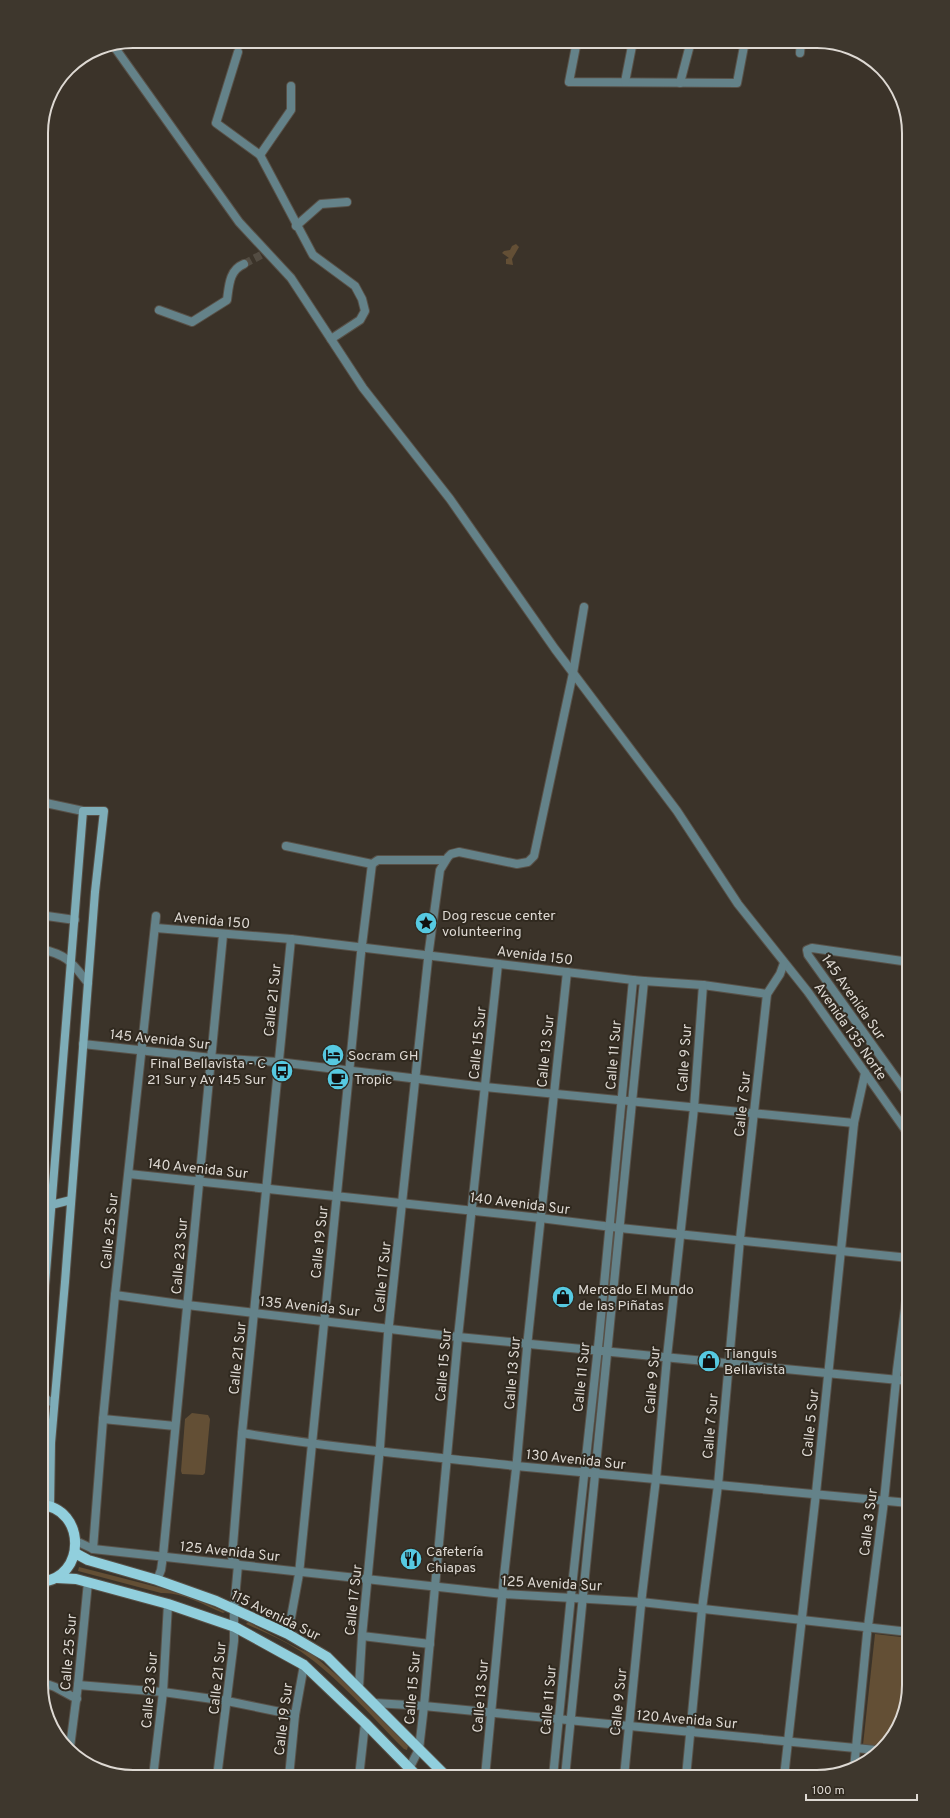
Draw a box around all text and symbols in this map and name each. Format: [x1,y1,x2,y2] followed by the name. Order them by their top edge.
[442,908,556,941] place label: Dog rescue center volunteering
[173,910,251,933] street label: Avenida 150
[413,910,439,936] place icon: Dog rescue center volunteering
[496,943,574,970] street label: Avenida 150
[817,952,889,1044] street label: 145 Avenida Sur
[261,962,286,1038] street label: Calle 21 Sur
[810,980,890,1084] street label: Avenida 135 Norte
[466,1005,491,1081] street label: Calle 15 Sur
[534,1013,559,1089] street label: Calle 13 Sur
[603,1019,626,1091] street label: Calle 11 Sur
[675,1023,696,1093] street label: Calle 9 Sur
[109,1027,211,1054] street label: 145 Avenida Sur
[320,1042,346,1068] hotel icon: Socram GH
[348,1048,419,1065] place label: Socram GH
[147,1056,267,1089] place label: Final Bellavista - C 21 Sur y Av 145 Sur
[269,1058,295,1084] bus stop icon: Final Bellavista - C 21 Sur y Av 145 Sur
[325,1066,351,1092] cafe icon: Tropic
[732,1070,755,1138] street label: Calle 7 Sur
[354,1072,392,1089] place label: Tropic
[147,1156,249,1183] street label: 140 Avenida Sur
[469,1190,571,1219] street label: 140 Avenida Sur
[98,1191,123,1270] street label: Calle 25 Sur
[308,1204,333,1279] street label: Calle 19 Sur
[169,1217,192,1295] street label: Calle 23 Sur
[371,1240,396,1314] street label: Calle 17 Sur
[578,1282,694,1315] place label: Mercado El Mundo de las Piñatas
[550,1284,576,1310] shop icon: Mercado El Mundo de las Piñatas
[259,1294,361,1321] street label: 135 Avenida Sur
[226,1320,251,1396] street label: Calle 21 Sur
[433,1327,456,1403] street label: Calle 15 Sur
[502,1335,525,1410] street label: Calle 13 Sur
[570,1341,595,1413] street label: Calle 11 Sur
[642,1345,665,1415] street label: Calle 9 Sur
[724,1346,785,1379] place label: Tianguis Bellavista
[696,1348,722,1374] shop icon: Tianguis Bellavista
[799,1388,824,1458] street label: Calle 5 Sur
[700,1392,723,1460] street label: Calle 7 Sur
[525,1447,627,1474] street label: 130 Avenida Sur
[857,1487,882,1557] street label: Calle 3 Sur
[179,1539,281,1566] street label: 125 Avenida Sur
[426,1544,483,1577] place label: Cafetería Chiapas
[398,1546,424,1572] restaurant icon: Cafetería Chiapas
[342,1563,367,1637] street label: Calle 17 Sur
[501,1573,603,1596] street label: 125 Avenida Sur
[228,1587,323,1646] street label: 115 Avenida Sur
[58,1613,81,1691] street label: Calle 25 Sur
[206,1640,231,1716] street label: Calle 21 Sur
[402,1650,425,1726] street label: Calle 15 Sur
[139,1651,162,1729] street label: Calle 23 Sur
[470,1658,493,1733] street label: Calle 13 Sur
[538,1664,561,1736] street label: Calle 11 Sur
[607,1667,632,1737] street label: Calle 9 Sur
[272,1681,297,1757] street label: Calle 19 Sur
[636,1708,738,1733] street label: 120 Avenida Sur
[806,1776,917,1802] scale bar
[812,1783,845,1799] text: 100 m

